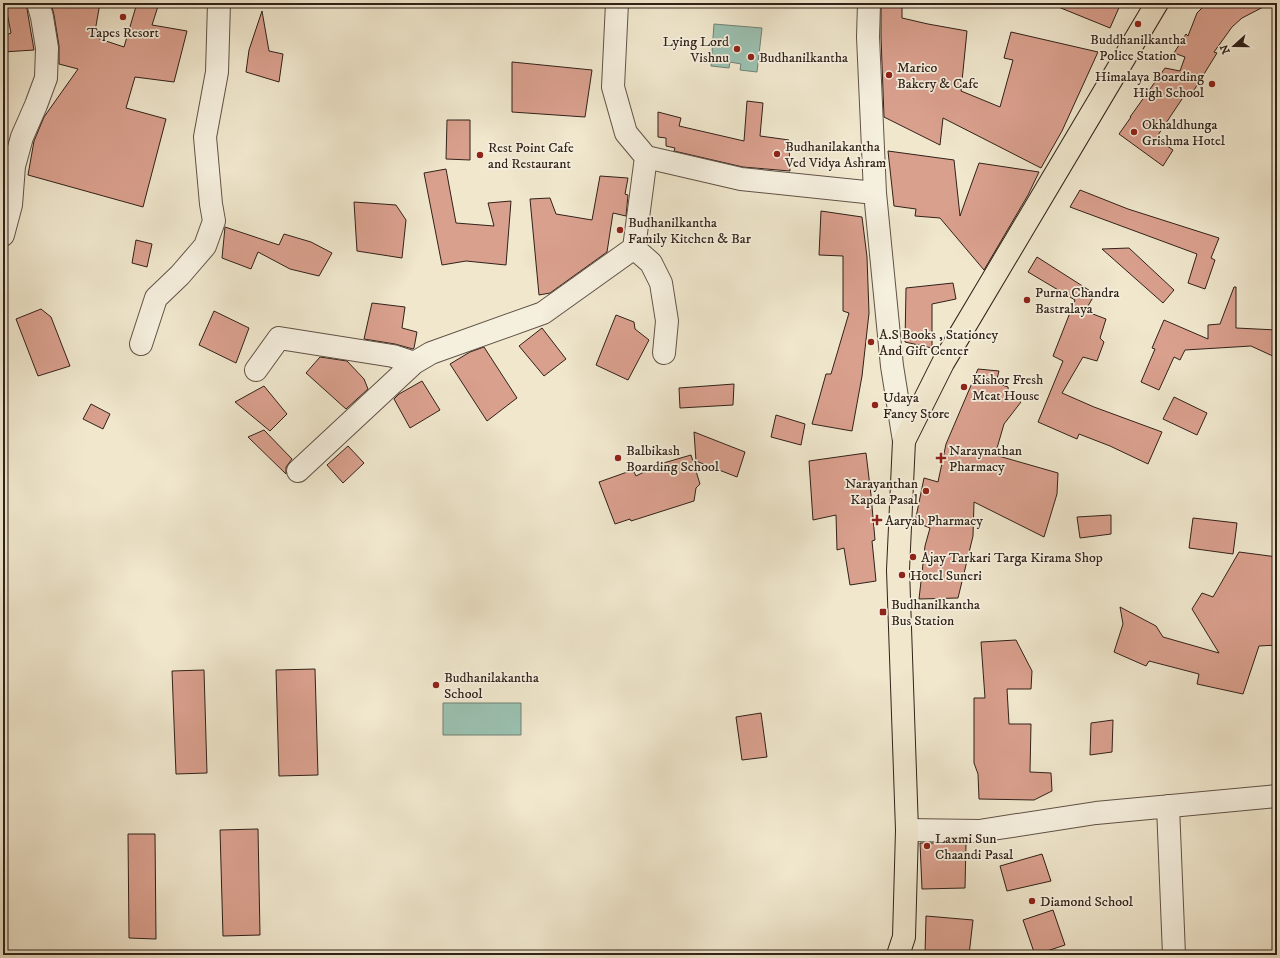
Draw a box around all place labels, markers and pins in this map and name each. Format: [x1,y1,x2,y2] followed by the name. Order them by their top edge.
[118,12,128,22] marker: Tapes Resort
[1133,19,1143,29] marker: Buddhanilkantha Police Station
[87,24,160,42] place label: Tapes Resort
[1090,31,1186,65] place label: Buddhanilkantha Police Station
[663,33,729,67] place label: Lying Lord Vishnu
[732,44,742,54] marker: Lying Lord Vishnu
[759,49,848,67] place label: Budhanilkantha
[746,52,756,62] marker: Budhanilkantha
[897,59,979,93] place label: Marico Bakery & Cafe
[1095,68,1205,102] place label: Himalaya Boarding High School
[884,70,894,80] marker: Marico Bakery & Cafe
[1207,79,1217,89] marker: Himalaya Boarding High School
[1142,116,1226,150] place label: Okhaldhunga Grishma Hotel
[1129,127,1139,137] marker: Okhaldhunga Grishma Hotel
[784,138,887,172] place label: Budhanilakantha Ved Vidya Ashram
[488,139,574,173] place label: Rest Point Cafe and Restaurant
[772,149,782,159] marker: Budhanilakantha Ved Vidya Ashram
[475,150,485,160] marker: Rest Point Cafe and Restaurant
[628,214,752,248] place label: Budhanilkantha Family Kitchen & Bar
[615,225,625,235] marker: Budhanilkantha Family Kitchen & Bar
[1035,284,1119,318] place label: Purna Chandra Bastralaya
[1022,295,1032,305] marker: Purna Chandra Bastralaya
[879,326,998,360] place label: A.S Books , Stationey And Gift Center
[866,337,876,347] marker: A.S Books , Stationey And Gift Center
[972,371,1044,405] place label: Kishor Fresh Meat House
[959,382,969,392] marker: Kishor Fresh Meat House
[883,389,950,423] place label: Udaya Fancy Store
[870,400,880,410] marker: Udaya Fancy Store
[626,442,720,476] place label: Balbikash Boarding School
[949,442,1023,476] place label: Naraynathan Pharmacy
[613,453,623,463] marker: Balbikash Boarding School
[936,453,946,463] marker: Naraynathan Pharmacy
[845,475,919,509] place label: Narayanthan Kapda Pasal
[921,486,931,496] marker: Narayanthan Kapda Pasal
[885,512,983,530] place label: Aaryab Pharmacy
[872,515,882,525] marker: Aaryab Pharmacy
[921,549,1103,567] place label: Ajay Tarkari Targa Kirama Shop
[908,552,918,562] marker: Ajay Tarkari Targa Kirama Shop
[910,567,982,585] place label: Hotel Suneri
[897,570,907,580] marker: Hotel Suneri
[891,596,980,630] place label: Budhanilkantha Bus Station
[878,607,888,617] marker: Budhanilkantha Bus Station
[444,669,539,703] place label: Budhanilakantha School
[431,680,441,690] marker: Budhanilakantha School
[935,830,1014,864] place label: Laxmi Sun Chaandi Pasal
[922,841,932,851] marker: Laxmi Sun Chaandi Pasal
[1040,893,1134,911] place label: Diamond School
[1027,896,1037,906] marker: Diamond School

